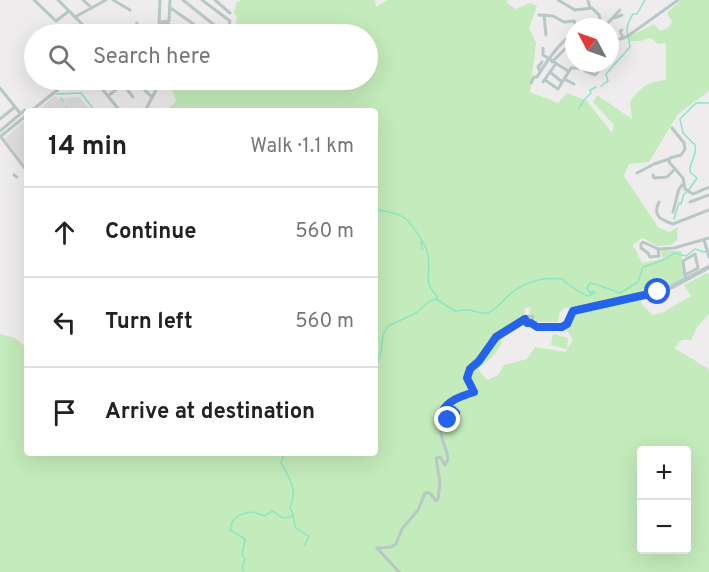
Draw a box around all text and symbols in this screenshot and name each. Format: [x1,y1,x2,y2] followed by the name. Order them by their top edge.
[565,18,619,72] north arrow
[24,24,378,90] search box
[45,41,78,74] icon: search
[93,44,211,71] text: Search here
[48,131,127,164] text: 14 min
[250,134,354,160] text: Walk · 1.1 km
[48,216,81,249] icon: ahead
[105,219,196,246] text: Continue
[295,219,354,245] text: 560 m
[644,278,670,304] route start
[48,306,81,339] icon: left
[105,309,193,336] text: Turn left
[295,309,354,335] text: 560 m
[48,396,81,429] icon: arrive
[105,399,315,426] text: Arrive at destination
[434,406,460,432] route end
[637,446,691,554] map controls
[637,446,691,500] button: +
[637,500,691,554] button: −

